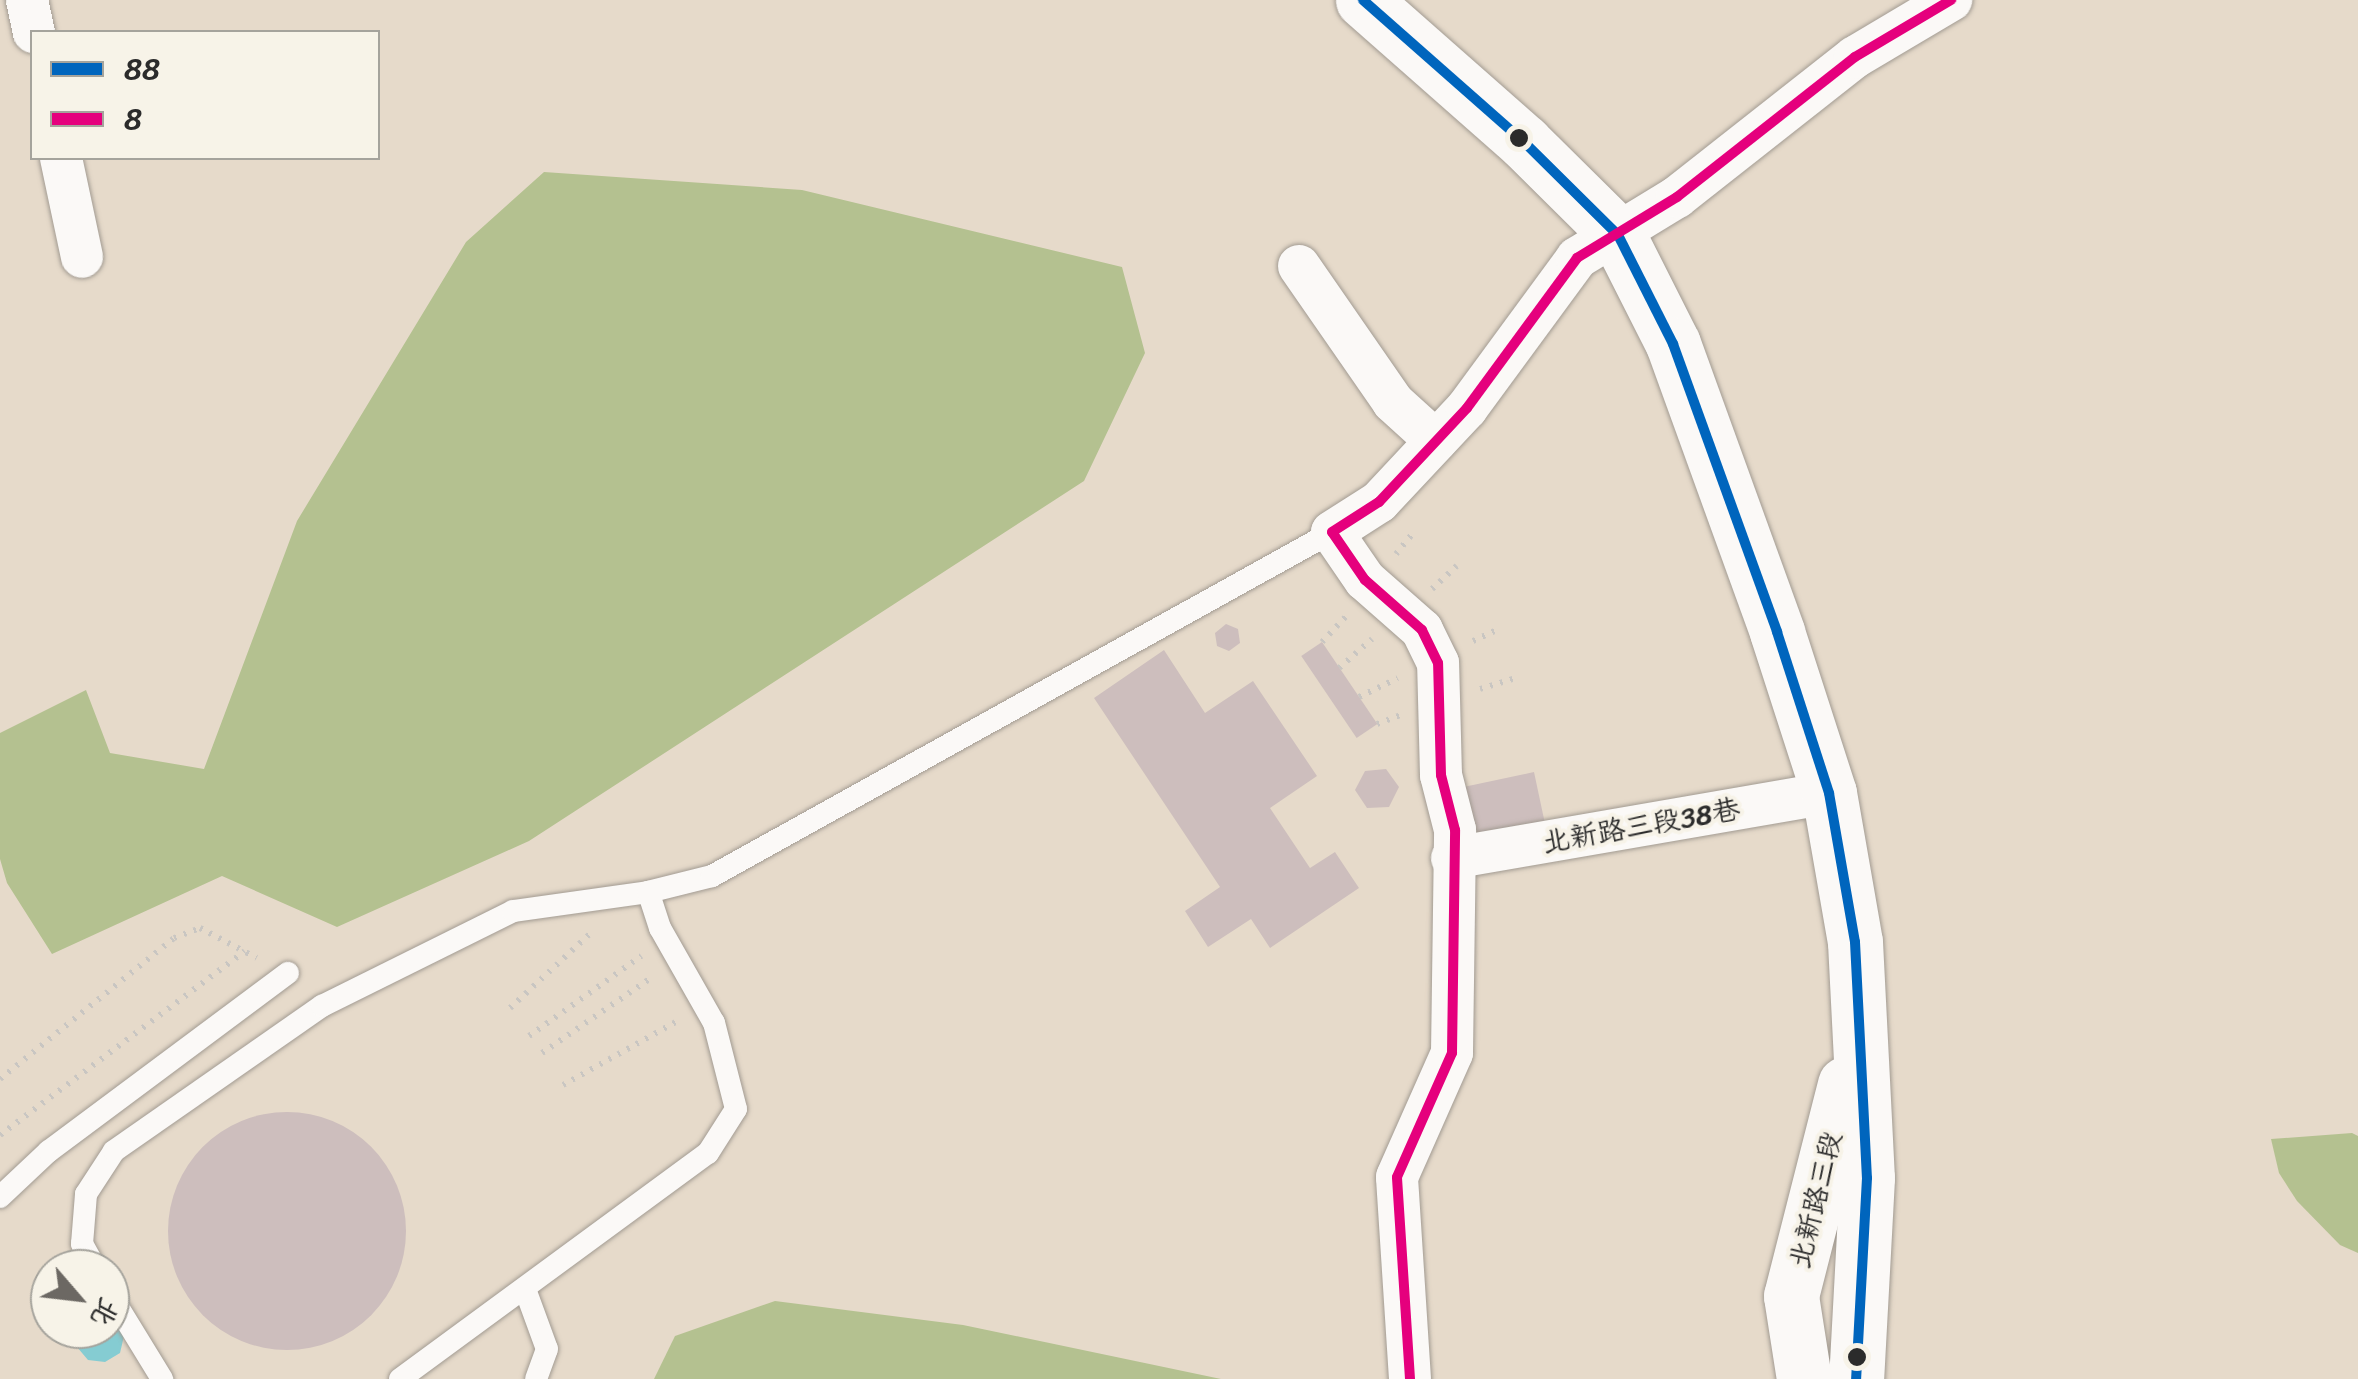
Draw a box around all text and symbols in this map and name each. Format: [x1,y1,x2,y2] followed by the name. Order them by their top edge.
[30,30,380,160] legend
[124,42,160,96] text: 88
[124,92,142,146] text: 8
[1509,128,1529,148] unlabelled marker
[1539,792,1743,860] street label: 北新路三段38巷
[1783,1128,1849,1272] street label: 北新路三段
[30,1249,130,1349] north arrow
[77,1289,133,1336] text: 北
[1847,1347,1867,1367] unlabelled marker

